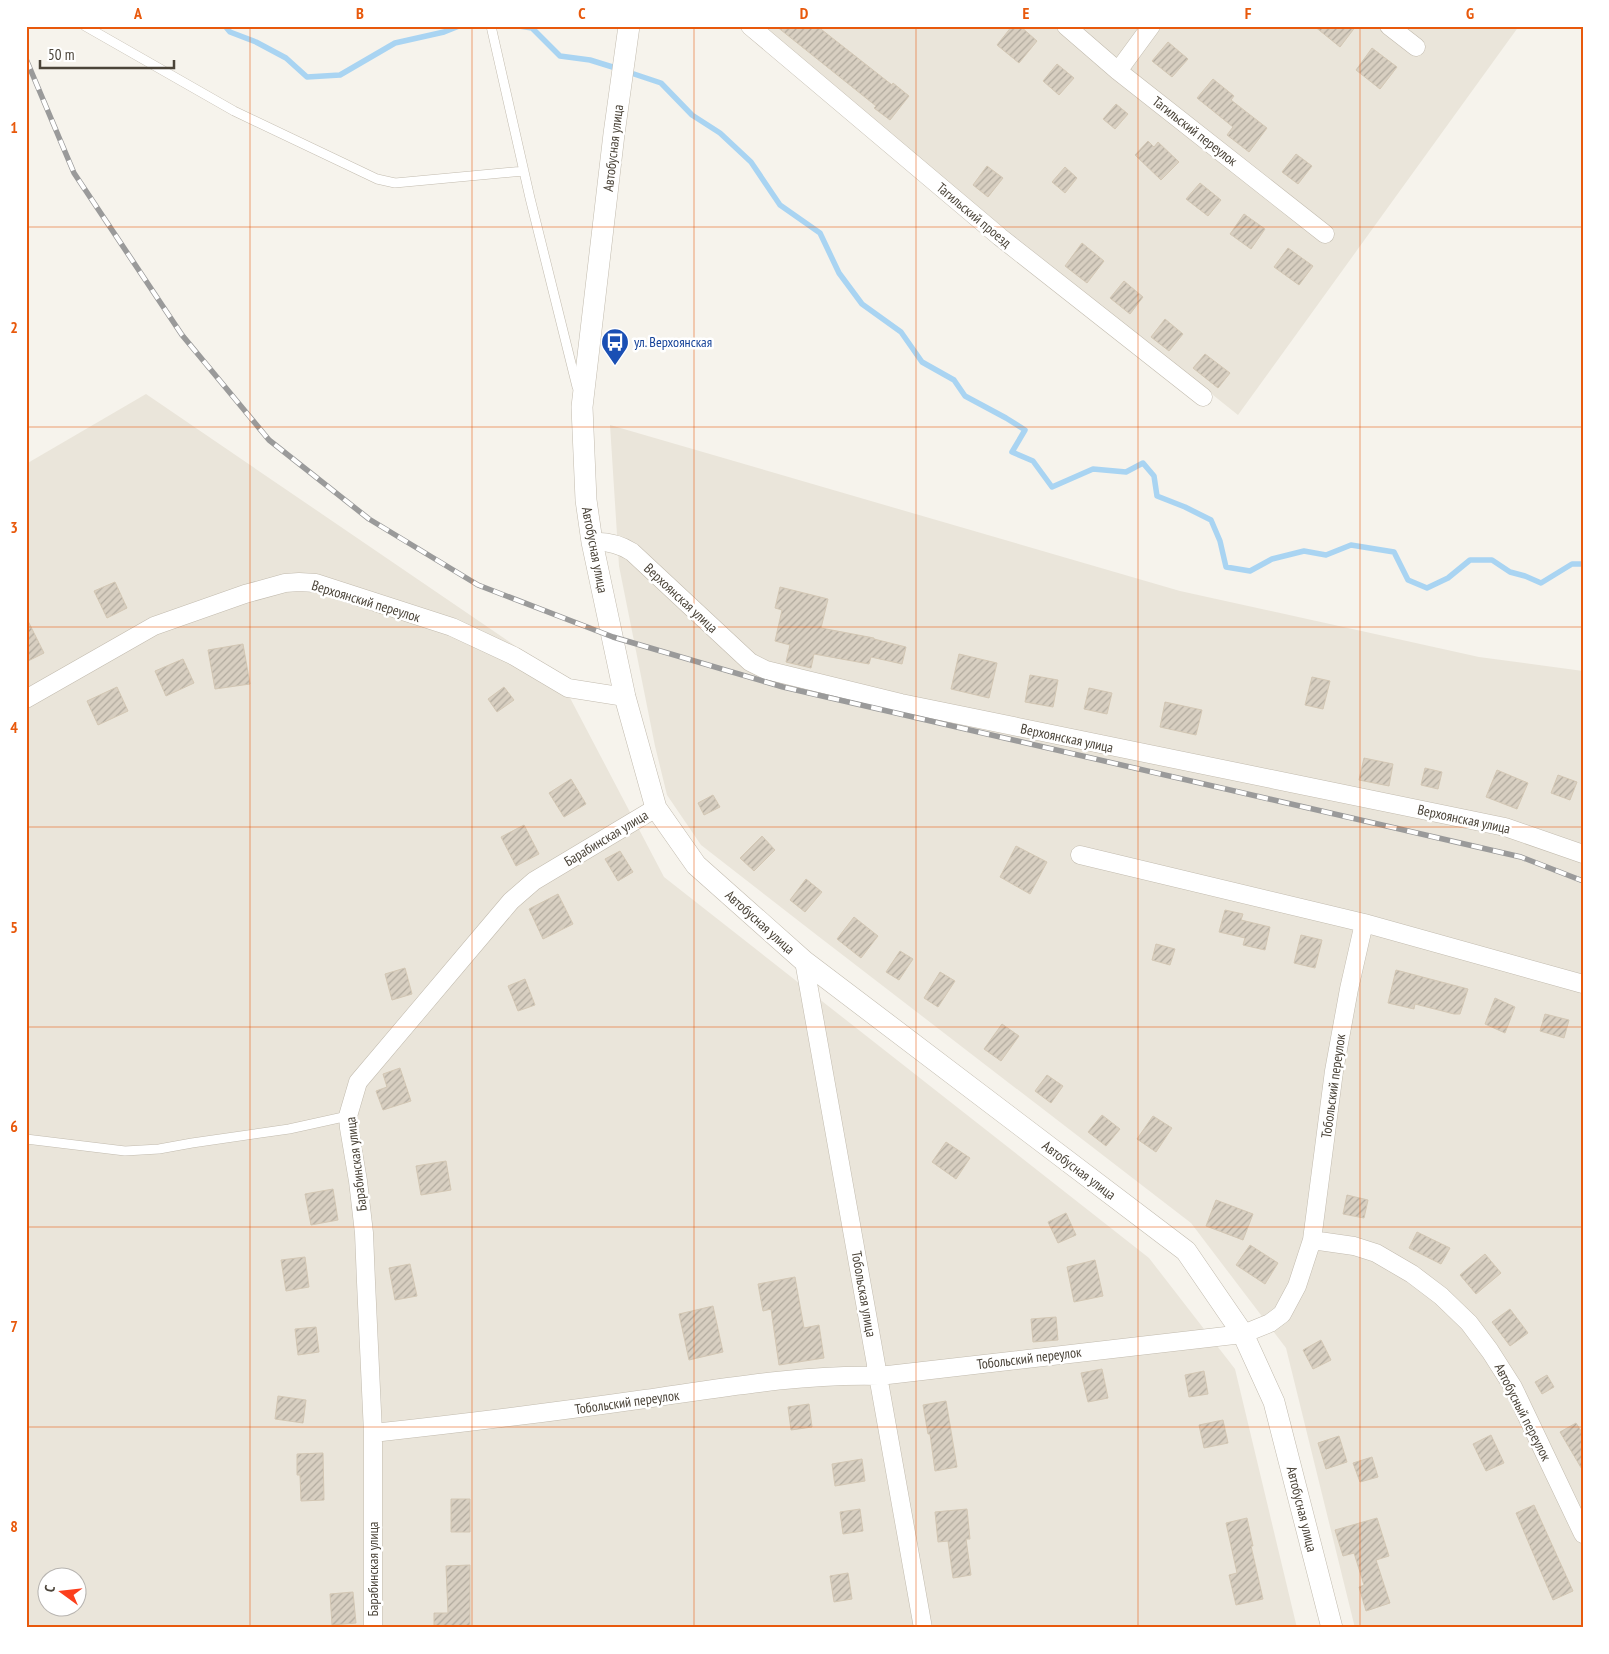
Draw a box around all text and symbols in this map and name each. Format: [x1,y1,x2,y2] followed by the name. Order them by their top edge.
[133,3,143,23] text: A
[356,3,364,23] text: B
[578,3,586,23] text: C
[800,3,809,23] text: D
[1023,3,1030,23] text: E
[1245,3,1252,23] text: F
[1466,3,1474,23] text: G
[40,38,174,70] scale bar
[48,45,74,64] text: 50 m
[1149,92,1242,170] street label: Тагильский переулок
[599,104,627,192] street label: Автобусная улица
[10,117,18,137] text: 1
[933,178,1015,252] street label: Тагильский проезд
[10,317,18,337] text: 2
[600,327,630,366] bus stop icon: ул. Верхоянская
[634,333,712,351] place label: ул. Верхоянская
[578,505,612,595] street label: Автобусная улица
[10,517,18,537] text: 3
[640,559,722,637] street label: Верхоянская улица
[309,576,423,626] street label: Верхоянский переулок
[10,717,18,737] text: 4
[1019,719,1115,757] street label: Верхоянская улица
[1416,800,1512,838] street label: Верхоянская улица
[561,806,651,870] street label: Барабинская улица
[721,886,799,958] street label: Автобусная улица
[10,917,18,937] text: 5
[1317,1032,1349,1139] street label: Тобольский переулок
[10,1116,18,1136] text: 6
[341,1116,371,1212] street label: Барабинская улица
[1039,1137,1119,1203] street label: Автобусная улица
[848,1250,880,1338] street label: Тобольская улица
[10,1316,18,1336] text: 7
[976,1343,1083,1373] street label: Тобольский переулок
[1491,1360,1556,1464] street label: Автобусный переулок
[574,1386,681,1418] street label: Тобольский переулок
[1283,1464,1321,1554] street label: Автобусная улица
[10,1516,18,1536] text: 8
[364,1522,382,1616] street label: Барабинская улица
[38,1566,88,1616] north arrow
[40,1583,59,1594] text: С

